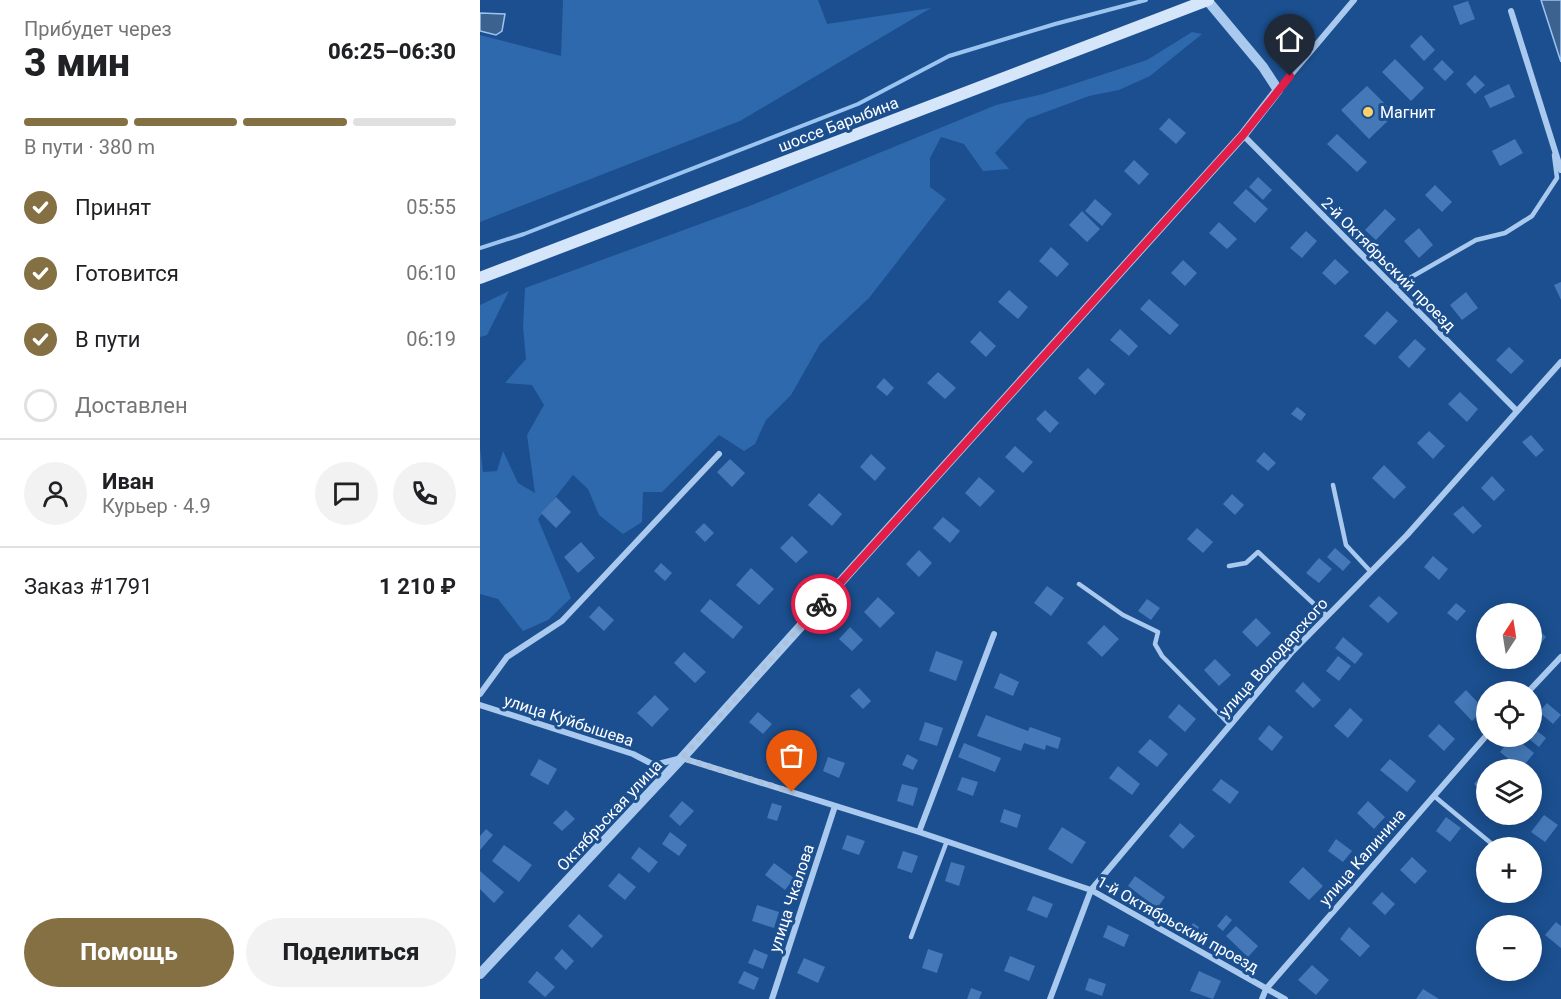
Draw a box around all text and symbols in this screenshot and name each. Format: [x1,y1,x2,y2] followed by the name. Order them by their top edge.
[1264,14,1315,76] pin
[24,17,172,41] text: Прибудет через
[1273,23,1306,56] icon: home
[328,39,456,64] text: 06:25–06:30
[24,40,130,86] text: 3 мин
[775,93,901,156] street label: шоссе Барыбина
[1380,103,1436,122] place label: Магнит
[1361,105,1375,119] marker: Магнит
[24,135,155,159] text: В пути · 380 m
[24,191,57,224] icon: check
[1318,193,1460,336] street label: 2-й Октябрьский проезд
[75,195,151,220] text: Принят
[406,195,456,219] text: 05:55
[24,257,57,290] icon: check
[75,261,179,286] text: Готовится
[406,261,456,285] text: 06:10
[24,323,57,356] icon: check
[75,327,141,352] text: В пути
[406,327,456,351] text: 06:19
[75,393,188,418] text: Доставлен
[24,462,87,525] button: person
[315,462,378,525] button: chat
[393,462,456,525] button: phone
[102,469,154,494] text: Иван
[102,494,211,518] text: Курьер · 4.9
[24,574,153,599] text: Заказ #1791
[379,574,456,599] text: 1 210 ₽
[791,574,851,634] courier
[805,588,838,621] icon: bike
[1215,594,1332,721] street label: улица Володарского
[1476,603,1542,669] north arrow
[1476,603,1542,981] map controls
[1476,681,1542,747] button: locate
[502,691,636,750] street label: улица Куйбышева
[766,730,817,792] pin
[775,739,808,772] icon: bag
[553,756,666,875] street label: Октябрьская улица
[1476,759,1542,825] button: layers
[1315,805,1409,910] street label: улица Калинина
[1476,837,1542,903] button: +
[765,842,818,955] street label: улица Чкалова
[1093,872,1262,977] street label: 1-й Октябрьский проезд
[1476,915,1542,981] button: −
[24,918,234,987] button: Помощь
[246,918,456,987] button: Поделиться

